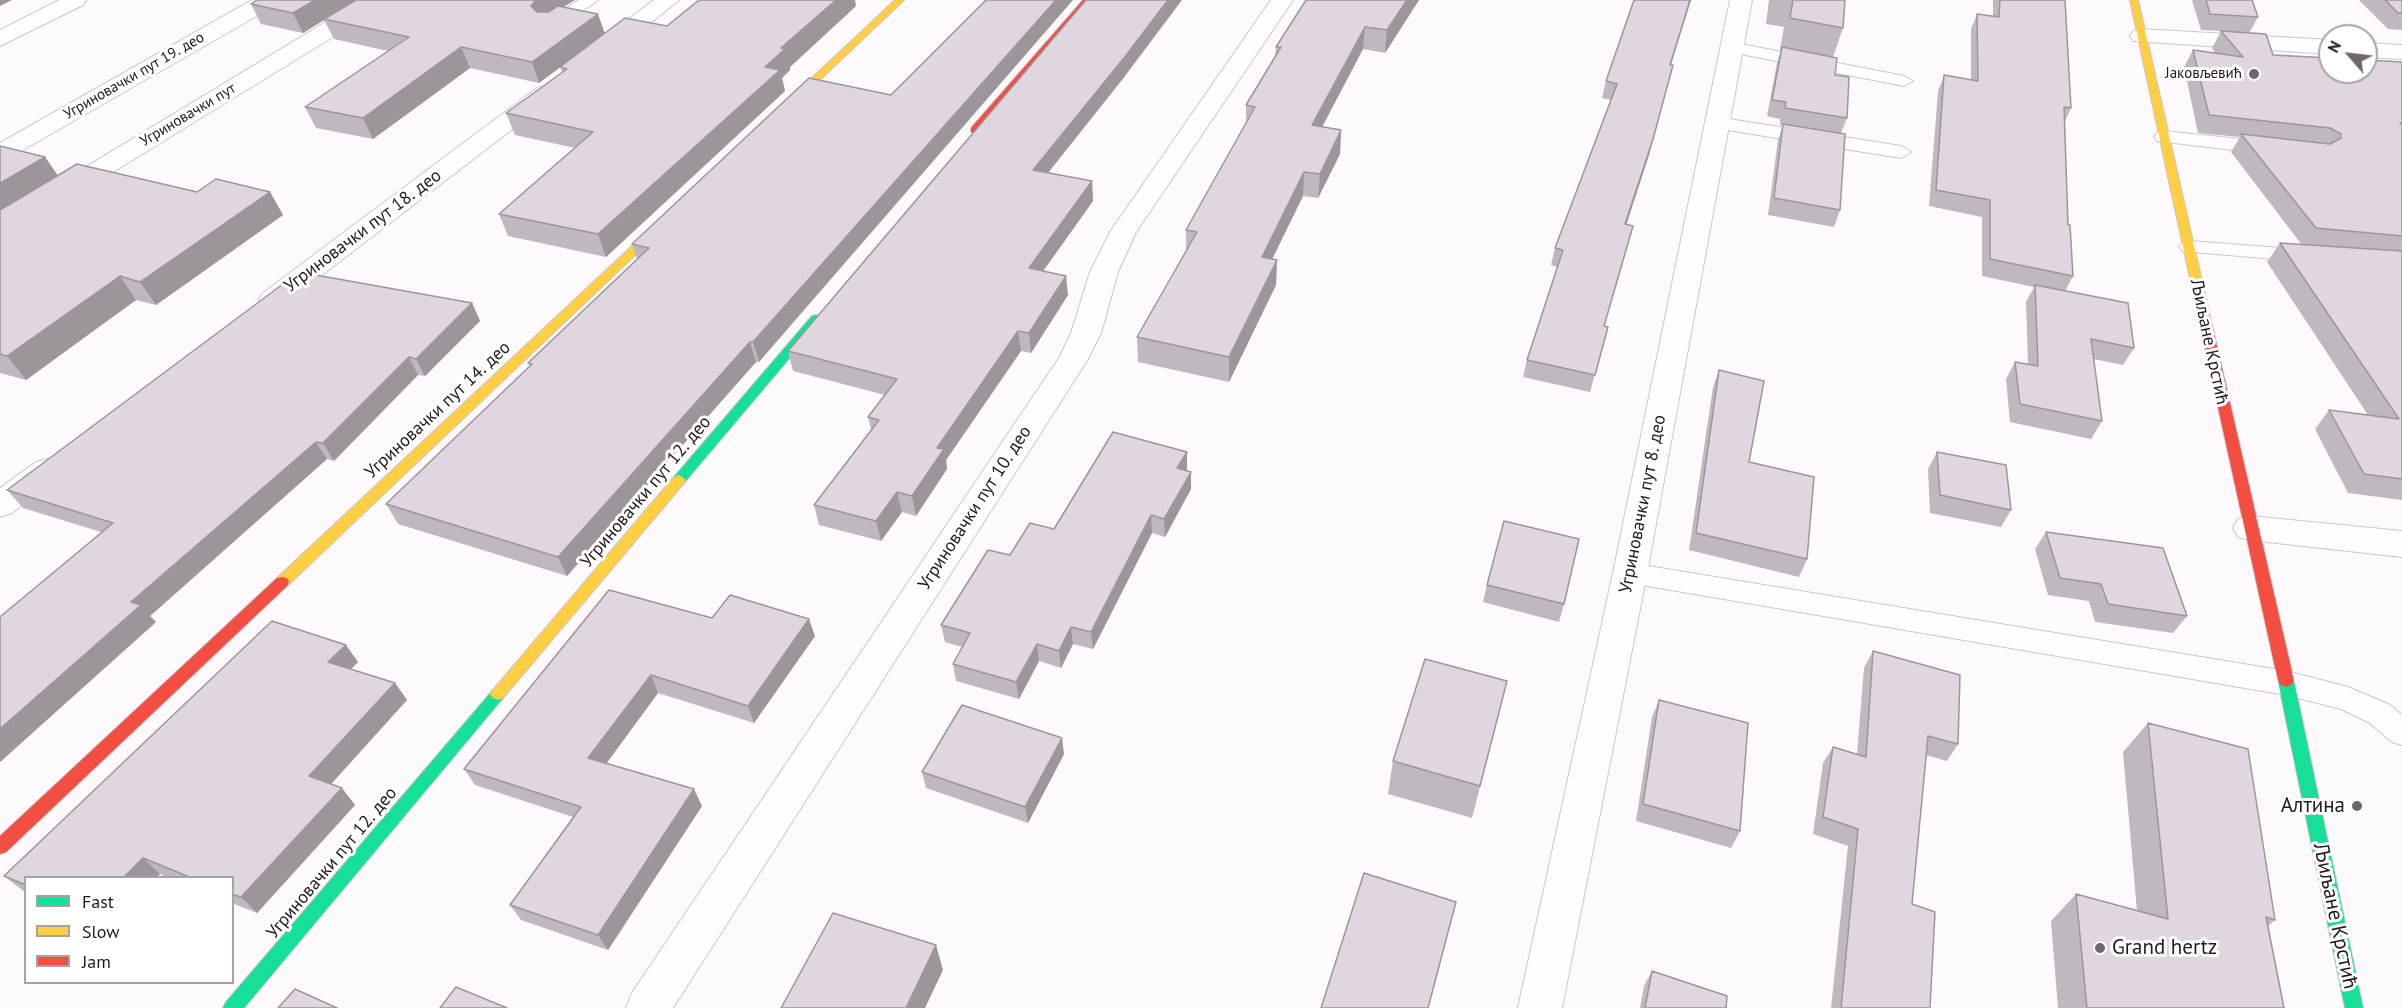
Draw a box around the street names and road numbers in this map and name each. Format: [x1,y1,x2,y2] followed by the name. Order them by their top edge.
[61,28,207,124] street label: Угриновачки пут 19. део
[137,79,239,151] street label: Угриновачки пут
[280,165,446,297] street label: Угриновачки пут 18. део
[2185,277,2233,407] street label: Љиљане Крстић
[361,337,515,483] street label: Угриновачки пут 14. део
[576,412,716,572] street label: Угриновачки пут 12. део
[1615,413,1671,595] street label: Угриновачки пут 8. део
[914,422,1036,594] street label: Угриновачки пут 10. део
[262,783,402,943] street label: Угриновачки пут 12. део
[2307,841,2363,991] street label: Љиљане Крстић

